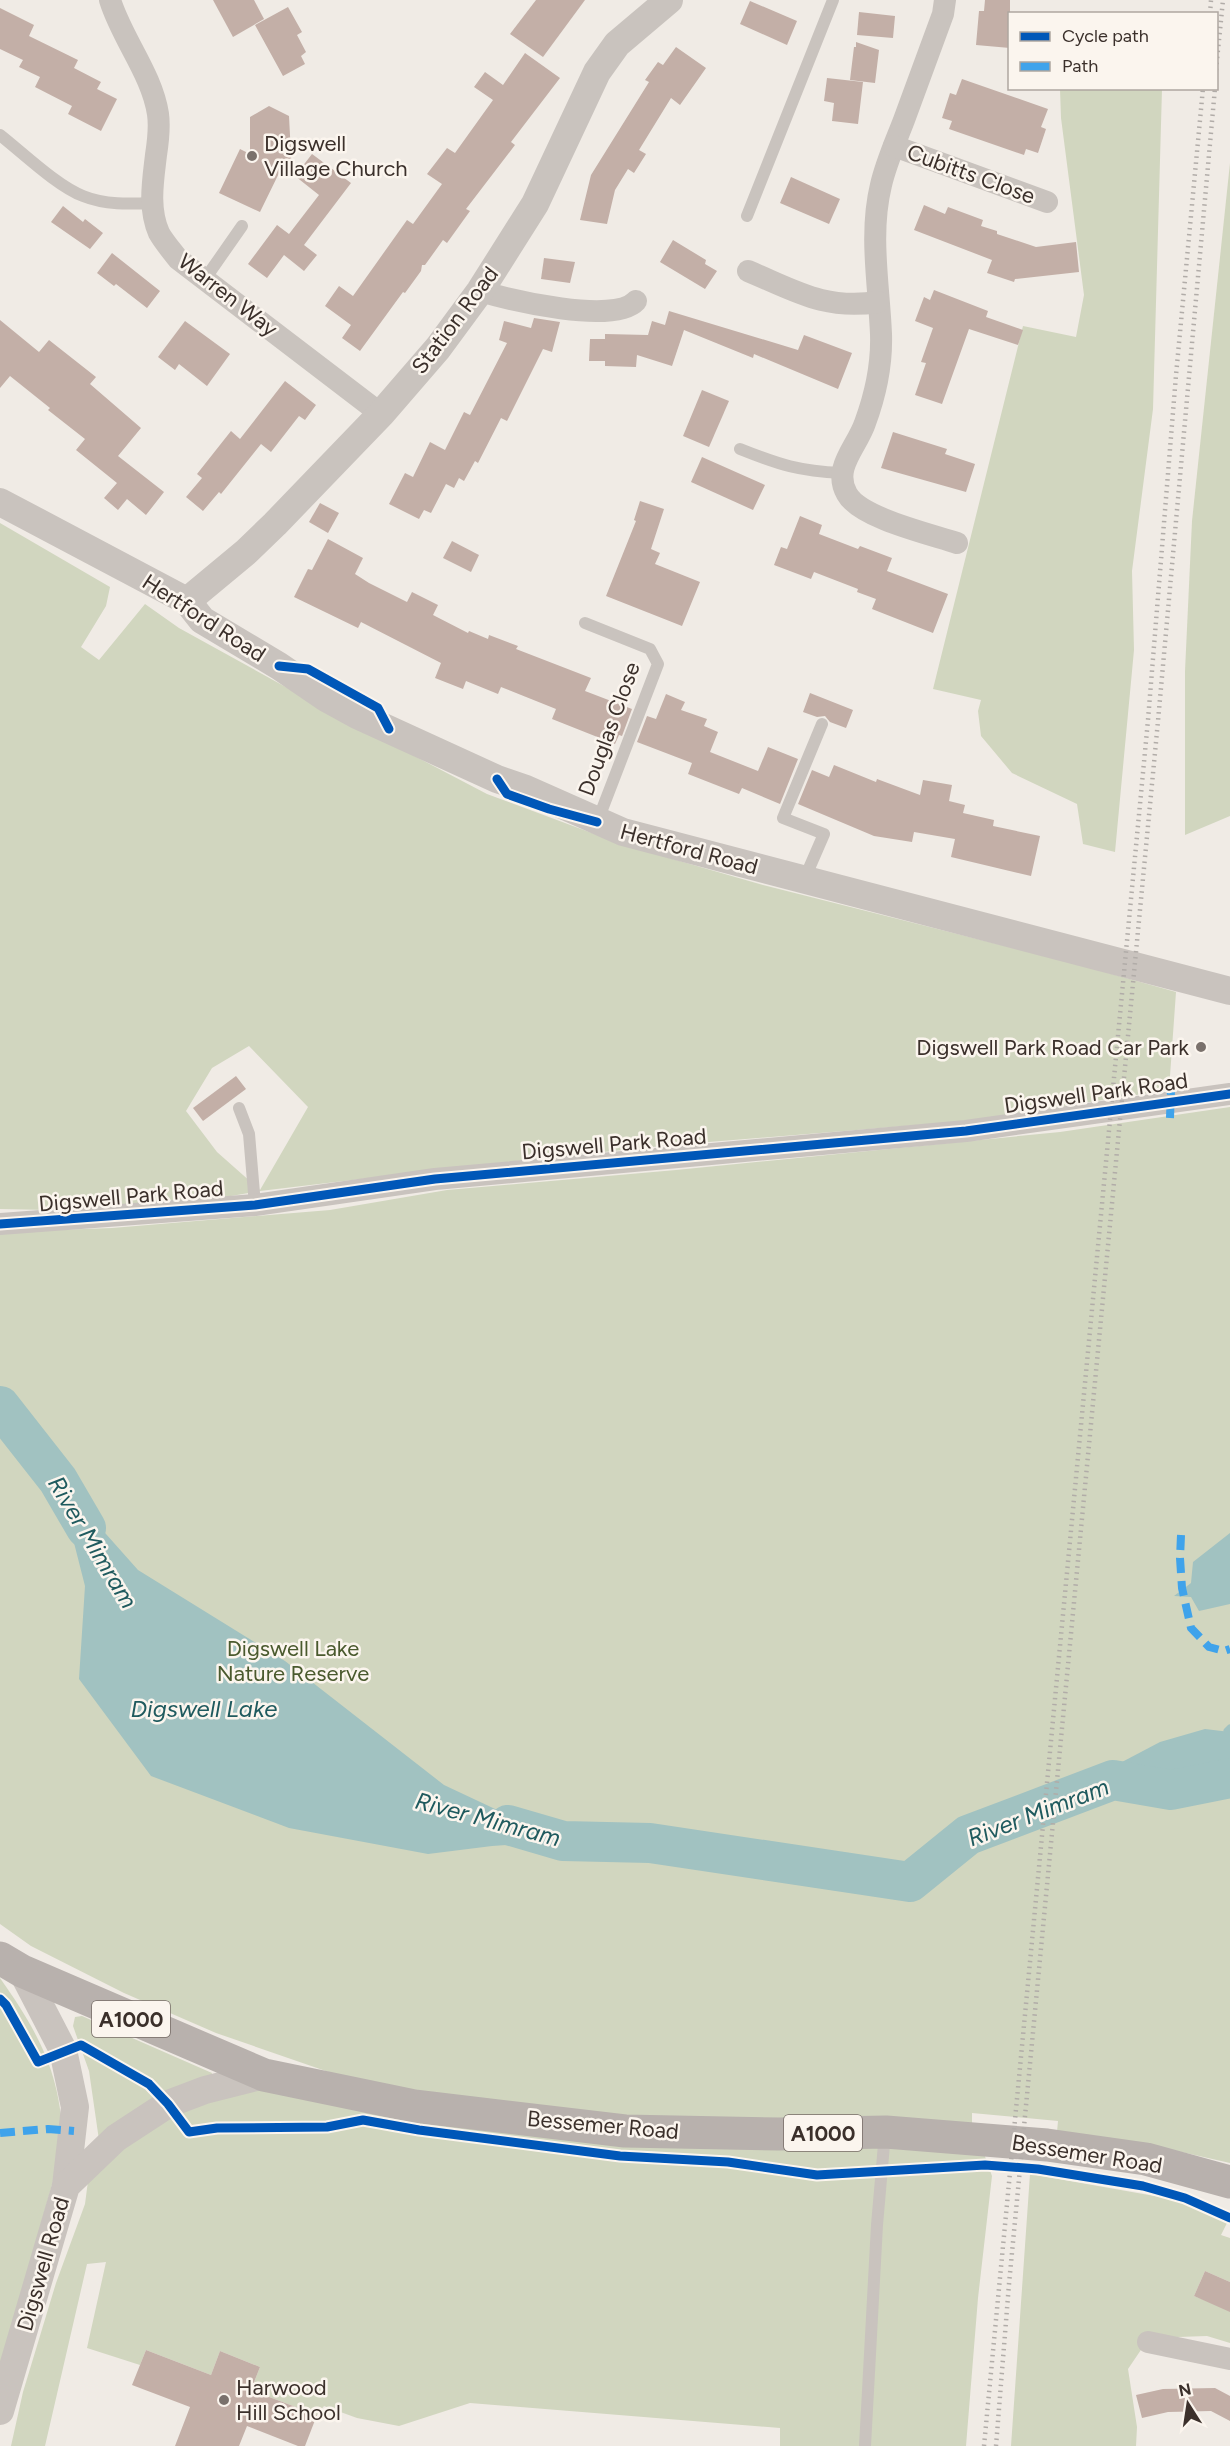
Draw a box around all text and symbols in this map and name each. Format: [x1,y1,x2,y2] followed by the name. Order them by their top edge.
[1008,12,1218,90] legend
[1062,25,1149,47] text: Cycle path
[1062,55,1098,77] text: Path
[264,130,408,182] place label: Digswell Village Church
[903,138,1039,210] street label: Cubitts Close
[245,149,259,163] marker: Digswell Village Church
[173,248,283,342] street label: Warren Way
[406,261,504,379] street label: Station Road
[137,568,271,668] street label: Hertford Road
[572,658,646,800] street label: Douglas Close
[617,818,761,880] street label: Hertford Road
[916,1034,1189,1061] place label: Digswell Park Road Car Park
[1194,1040,1208,1054] marker: Digswell Park Road Car Park
[1002,1067,1190,1119] street label: Digswell Park Road
[520,1122,708,1166] street label: Digswell Park Road
[37,1174,225,1218] street label: Digswell Park Road
[42,1471,144,1613] water label: River Mimram
[217,1635,369,1687] park label: Digswell Lake Nature Reserve
[131,1694,277,1723] water label: Digswell Lake
[963,1772,1113,1852] water label: River Mimram
[412,1786,564,1852] water label: River Mimram
[92,2001,170,2037] road number: A1000
[526,2105,680,2145] street label: Bessemer Road
[784,2115,862,2151] road number: A1000
[1010,2129,1164,2179] street label: Bessemer Road
[11,2194,75,2334] street label: Digswell Road
[236,2374,341,2426] place label: Harwood Hill School
[1158,2374,1218,2434] north arrow
[1177,2379,1193,2400] text: N
[217,2393,231,2407] marker: Harwood Hill School

